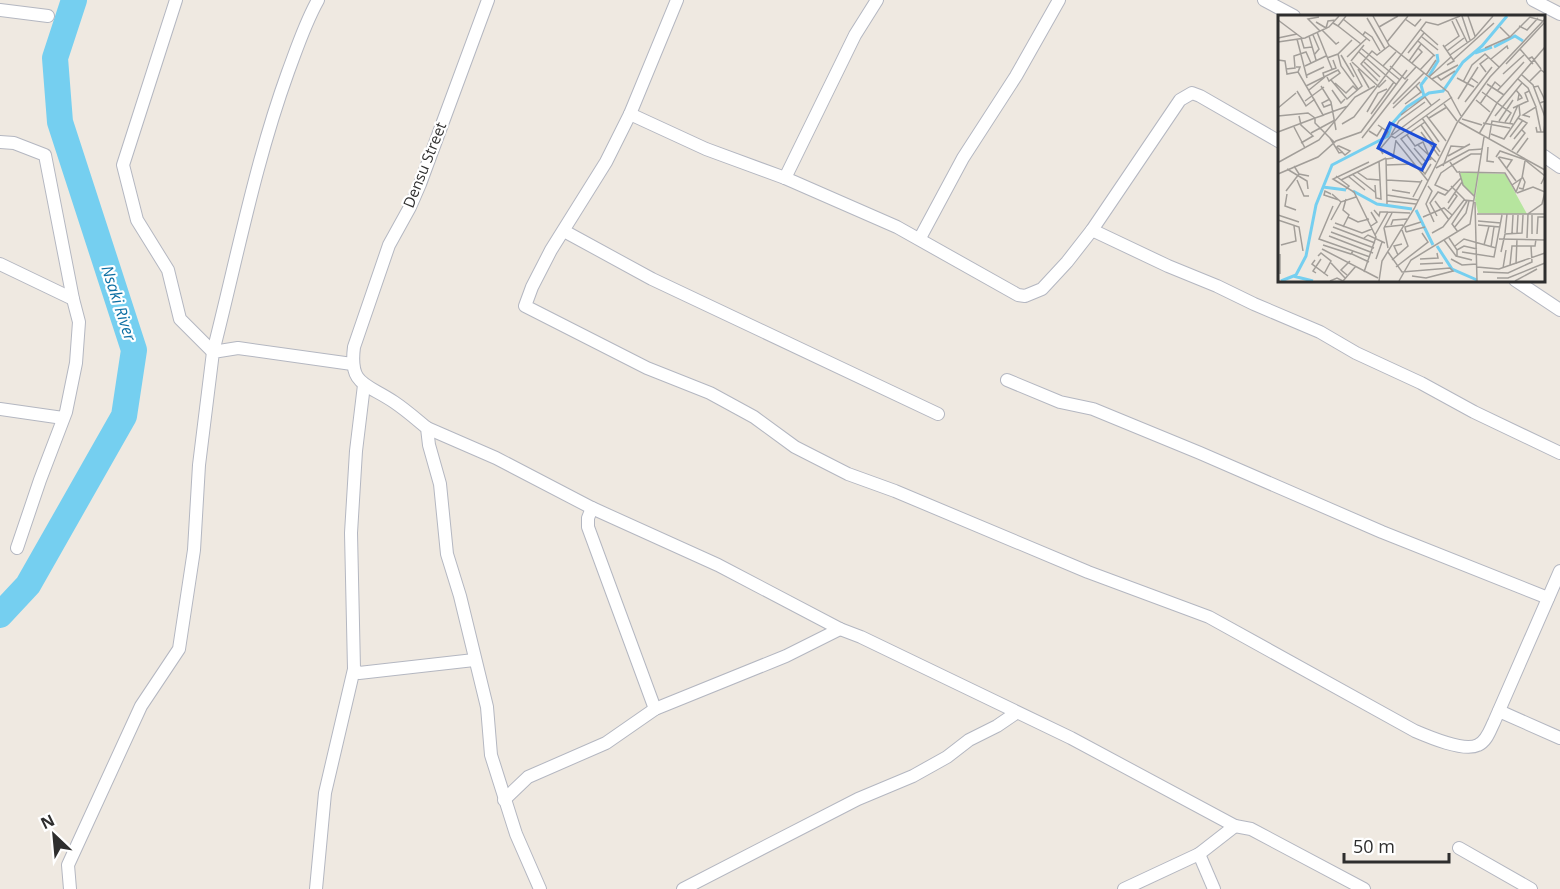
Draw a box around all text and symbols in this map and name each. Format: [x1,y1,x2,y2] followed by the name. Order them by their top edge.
[1278,15,1545,282] inset map
[398,119,450,210] street label: Densu Street
[96,262,142,344] water label: Nsaki River
[24,805,84,865] north arrow
[37,809,58,834] text: N
[1344,826,1449,864] scale bar
[1353,834,1395,858] text: 50 m

